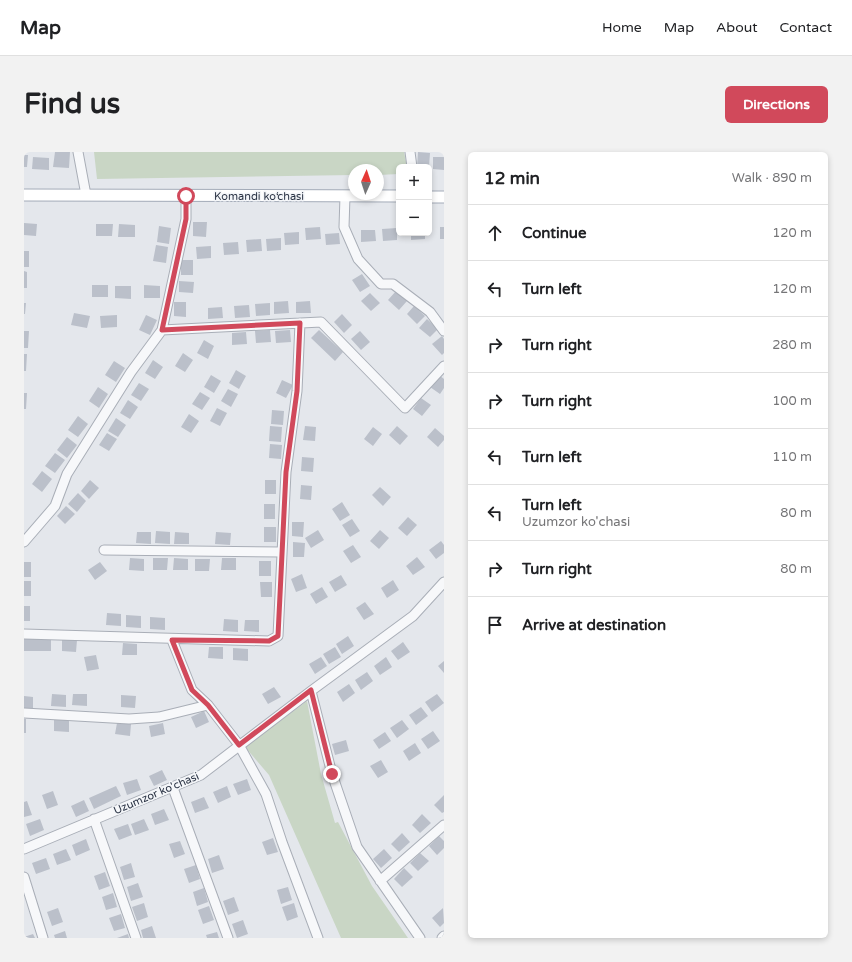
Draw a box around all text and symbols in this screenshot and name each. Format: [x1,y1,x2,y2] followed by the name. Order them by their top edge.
[20,17,61,39] text: Map
[602,19,642,36] text: Home
[664,19,694,36] text: Map
[716,19,758,36] text: About
[780,19,832,36] text: Contact
[725,86,828,123] button: Directions
[24,87,120,121] text: Find us
[348,164,384,200] north arrow
[396,164,432,236] map controls
[396,164,432,200] button: +
[484,168,540,189] text: 12 min
[732,170,812,186] text: Walk · 890 m
[177,187,195,205] route start
[214,190,304,203] street label: Komandi ko‘chasi
[396,200,432,236] button: −
[484,222,506,244] icon: ahead
[522,224,586,242] text: Continue
[772,225,812,241] text: 120 m
[484,278,506,300] icon: left
[522,280,582,298] text: Turn left
[772,281,812,297] text: 120 m
[484,334,506,356] icon: right
[522,336,592,354] text: Turn right
[772,337,812,353] text: 280 m
[484,390,506,412] icon: right
[522,392,592,410] text: Turn right
[772,393,812,409] text: 100 m
[484,446,506,468] icon: left
[522,448,582,466] text: Turn left
[772,449,812,465] text: 110 m
[522,496,582,514] text: Turn left
[484,502,506,524] icon: left
[780,505,812,521] text: 80 m
[522,514,630,530] text: Uzumzor ko'chasi
[484,558,506,580] icon: right
[522,560,592,578] text: Turn right
[780,561,812,577] text: 80 m
[484,614,506,636] icon: arrive
[522,616,666,634] text: Arrive at destination
[323,765,341,783] route end
[112,770,201,817] street label: Uzumzor ko'chasi

